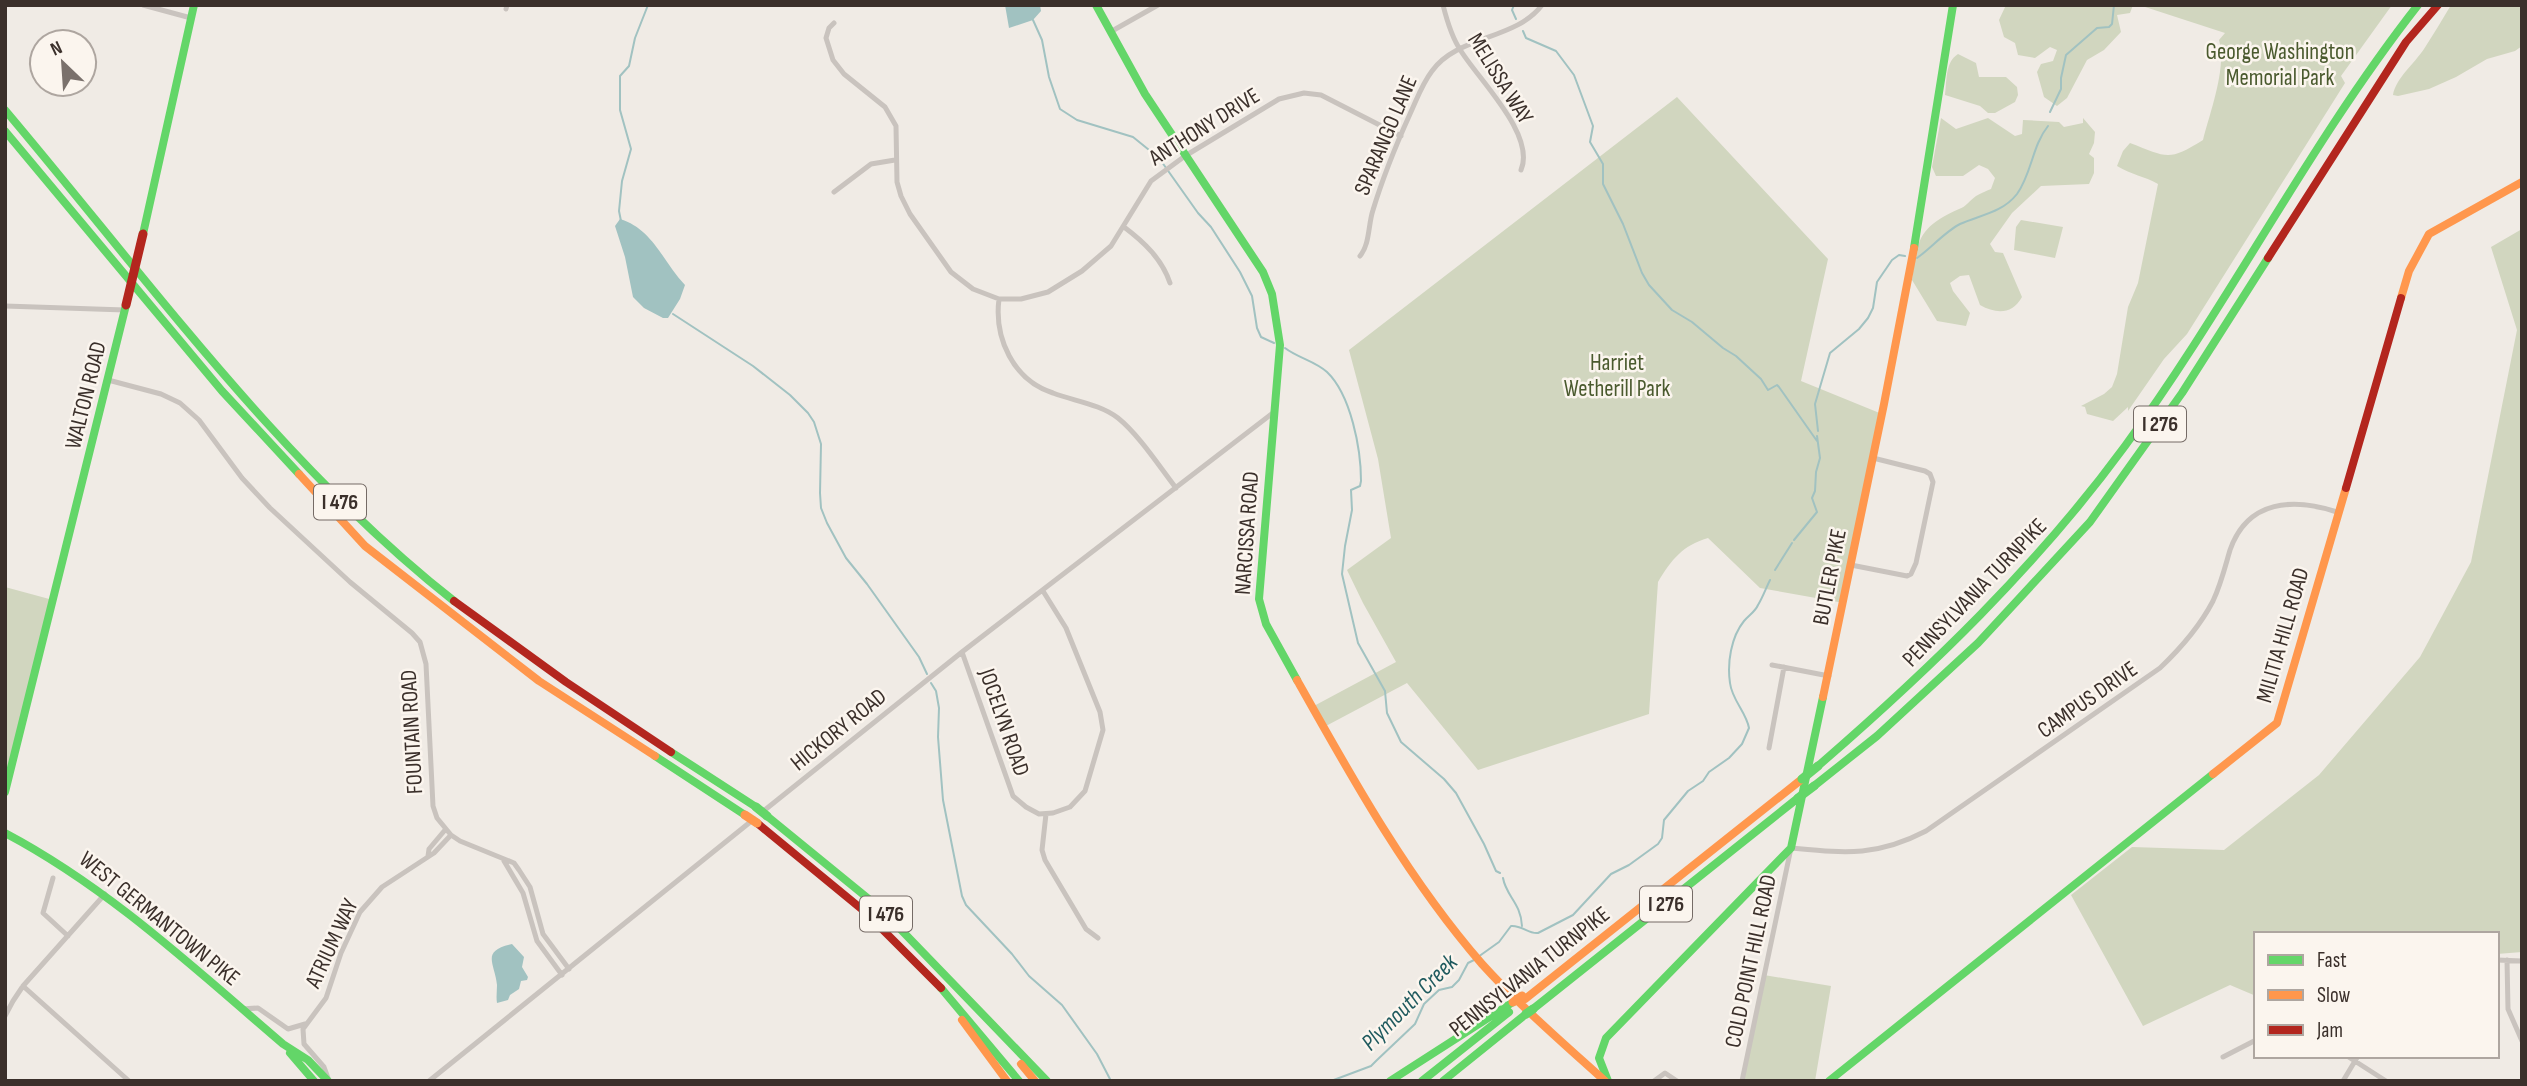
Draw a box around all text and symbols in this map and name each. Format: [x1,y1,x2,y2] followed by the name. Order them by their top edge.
[28,28,98,98] north arrow
[1461,28,1539,130] street label: MELISSA WAY
[47,36,66,62] text: N
[2205,38,2355,92] park label: George Washington Memorial Park
[1348,71,1424,199] street label: SPARANGO LANE
[1143,82,1265,172] street label: ANTHONY DRIVE
[59,339,113,452] street label: WALTON ROAD
[1564,349,1671,403] park label: Harriet Wetherill Park
[2134,406,2186,442] road number: I 276
[1229,470,1265,596] street label: NARCISSA ROAD
[314,484,366,520] road number: I 476
[1897,512,2053,673] street label: PENNSYLVANIA TURNPIKE
[1807,527,1853,628] street label: BUTLER PIKE
[2250,565,2316,706] street label: MILITIA HILL ROAD
[2032,655,2143,744] street label: CAMPUS DRIVE
[972,664,1035,780] street label: JOCELYN ROAD
[395,669,429,795] street label: FOUNTAIN ROAD
[785,683,892,777] street label: HICKORY ROAD
[73,845,245,992] street label: WEST GERMANTOWN PIKE
[1719,872,1783,1050] street label: COLD POINT HILL ROAD
[1640,886,1692,922] road number: I 276
[299,894,365,993] street label: ATRIUM WAY
[860,897,912,932] road number: I 476
[1444,900,1615,1043] street label: PENNSYLVANIA TURNPIKE
[2254,932,2499,1058] legend
[1355,947,1464,1057] water label: Plymouth Creek
[2317,948,2347,973] text: Fast
[2317,983,2351,1008] text: Slow
[2316,1018,2343,1043] text: Jam

